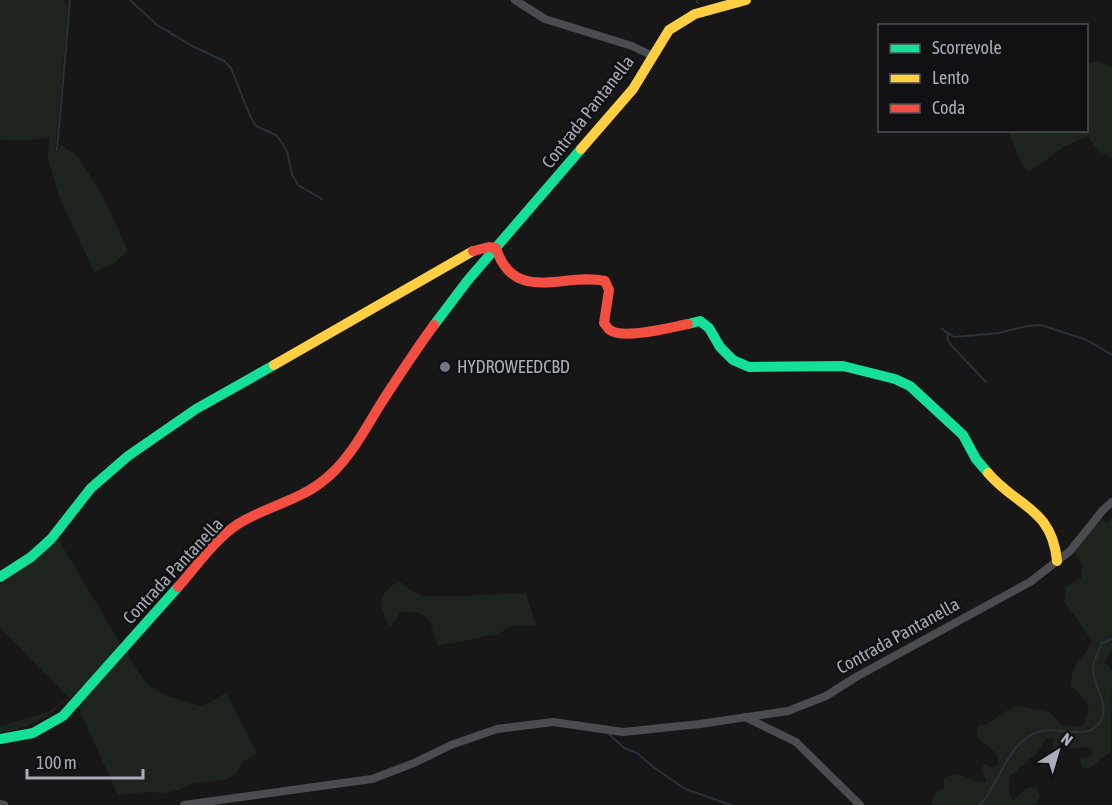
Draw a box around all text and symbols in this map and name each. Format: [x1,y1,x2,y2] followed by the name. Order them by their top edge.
[878,24,1088,132] legend
[932,37,1002,58] text: Scorrevole
[537,51,638,172] street label: Contrada Pantanella
[932,67,969,88] text: Lento
[932,97,965,118] text: Coda
[457,356,570,377] place label: HYDROWEEDCBD
[438,360,452,374] marker: HYDROWEEDCBD
[118,513,227,628] street label: Contrada Pantanella
[833,593,963,678] street label: Contrada Pantanella
[1028,721,1088,781] north arrow
[1058,729,1076,749] text: N
[27,742,142,780] scale bar
[36,752,77,773] text: 100 m

